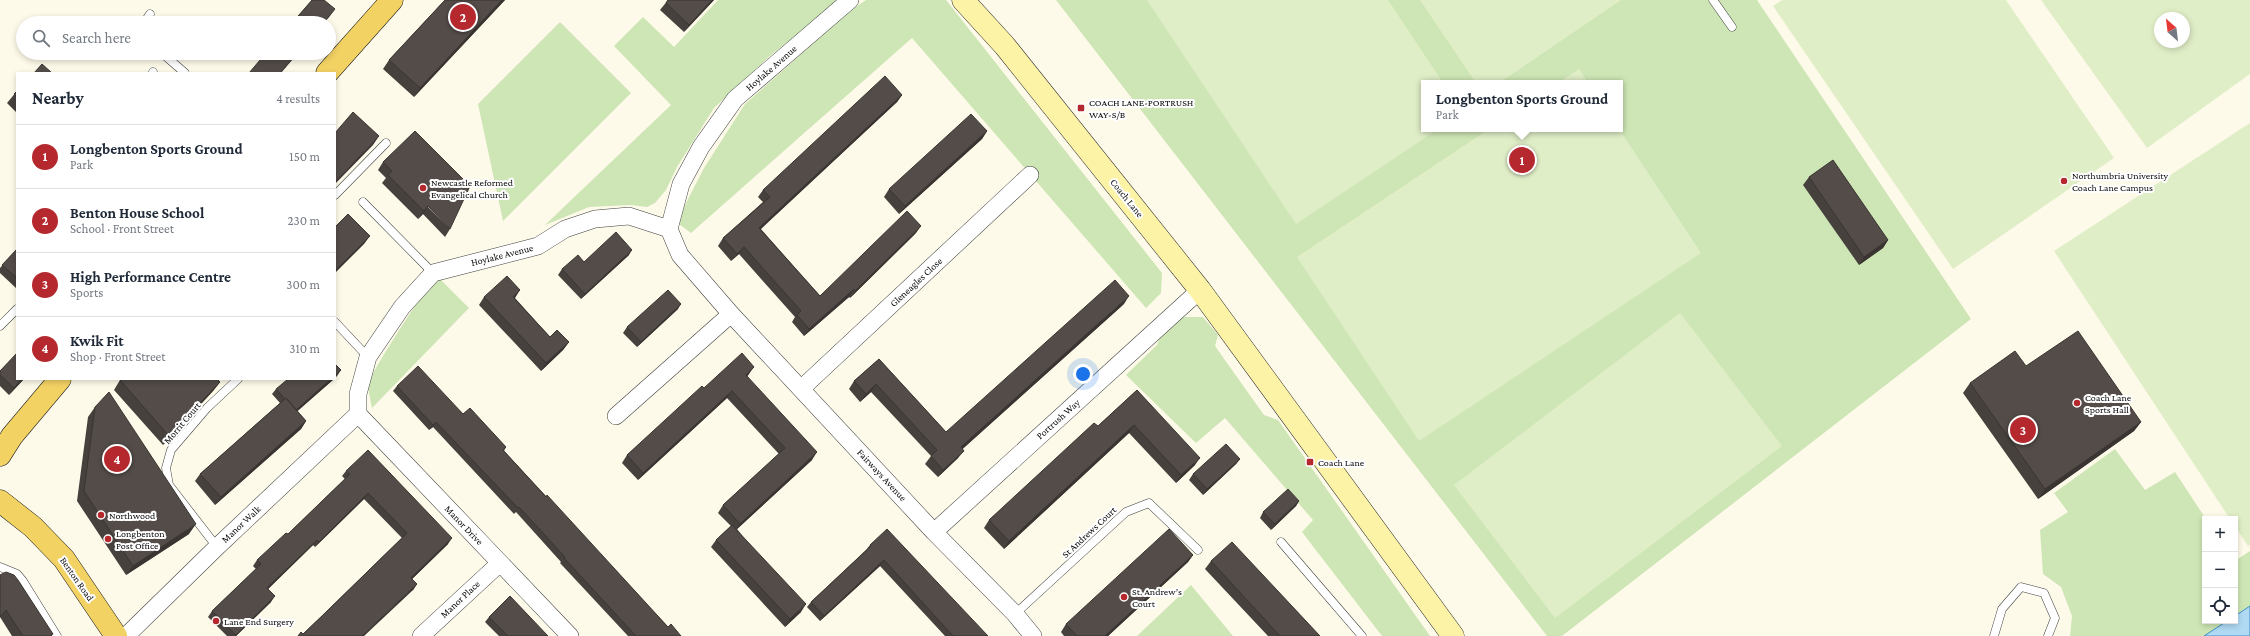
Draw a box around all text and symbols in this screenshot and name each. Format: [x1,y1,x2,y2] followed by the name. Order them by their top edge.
[450,2,476,32] pin: 2
[2154,12,2190,48] north arrow
[16,16,336,60] search box
[30,27,52,49] icon: search
[62,30,131,46] text: Search here
[743,43,799,93] street label: Hoylake Avenue
[1421,80,1623,132] popup
[32,89,84,108] text: Nearby
[276,91,320,106] text: 4 results
[1436,91,1608,107] text: Longbenton Sports Ground
[1089,97,1194,120] place label: COACH LANE-PORTRUSH WAY-S/B
[1076,103,1086,113] marker: COACH LANE-PORTRUSH WAY-S/B
[1436,107,1459,122] text: Park
[70,141,243,157] text: Longbenton Sports Ground
[1509,145,1535,175] pin: 1
[43,149,47,164] text: 1
[289,149,320,164] text: 150 m
[70,157,93,172] text: Park
[2072,170,2169,193] place label: Northumbria University Coach Lane Campus
[2059,176,2069,186] marker: Northumbria University Coach Lane Campus
[431,177,514,200] place label: Newcastle Reformed Evangelical Church
[1108,177,1146,220] street label: Coach Lane
[418,183,428,193] marker: Newcastle Reformed Evangelical Church
[70,205,204,221] text: Benton House School
[42,213,48,228] text: 2
[287,213,320,228] text: 230 m
[70,221,174,236] text: School · Front Street
[470,242,535,268] street label: Hoylake Avenue
[888,255,945,309] street label: Gleneagles Close
[70,269,231,285] text: High Performance Centre
[42,277,48,292] text: 3
[286,277,320,292] text: 300 m
[70,285,103,300] text: Sports
[70,333,124,349] text: Kwik Fit
[41,341,49,356] text: 4
[289,341,320,356] text: 310 m
[70,349,166,364] text: Shop · Front Street
[1073,364,1093,384] your location
[2085,392,2132,415] place label: Coach Lane Sports Hall
[1034,396,1082,441] street label: Portrush Way
[2072,398,2082,408] marker: Coach Lane Sports Hall
[161,399,203,446] street label: Morrit Court
[2010,415,2036,445] pin: 3
[104,444,130,474] pin: 4
[855,447,909,504] street label: Fairways Avenue
[1305,457,1315,467] marker: Coach Lane
[1318,457,1365,468] place label: Coach Lane
[219,503,263,545] street label: Manor Walk
[443,503,486,547] street label: Manor Drive
[1060,504,1119,560] street label: St Andrews Court
[96,510,106,520] marker: Northwood
[109,510,156,521] place label: Northwood
[2202,516,2238,624] map controls
[2202,516,2238,552] button: +
[116,528,165,551] place label: Longbenton Post Office
[103,534,113,544] marker: Longbenton Post Office
[2202,552,2238,588] button: −
[58,555,97,604] street label: Benton Road
[438,578,482,620] street label: Manor Place
[1132,586,1182,609] place label: St. Andrew’s Court
[2202,588,2238,624] button: locate
[1119,592,1129,602] marker: St. Andrew’s Court
[211,616,221,626] marker: Lane End Surgery
[224,616,294,627] place label: Lane End Surgery

